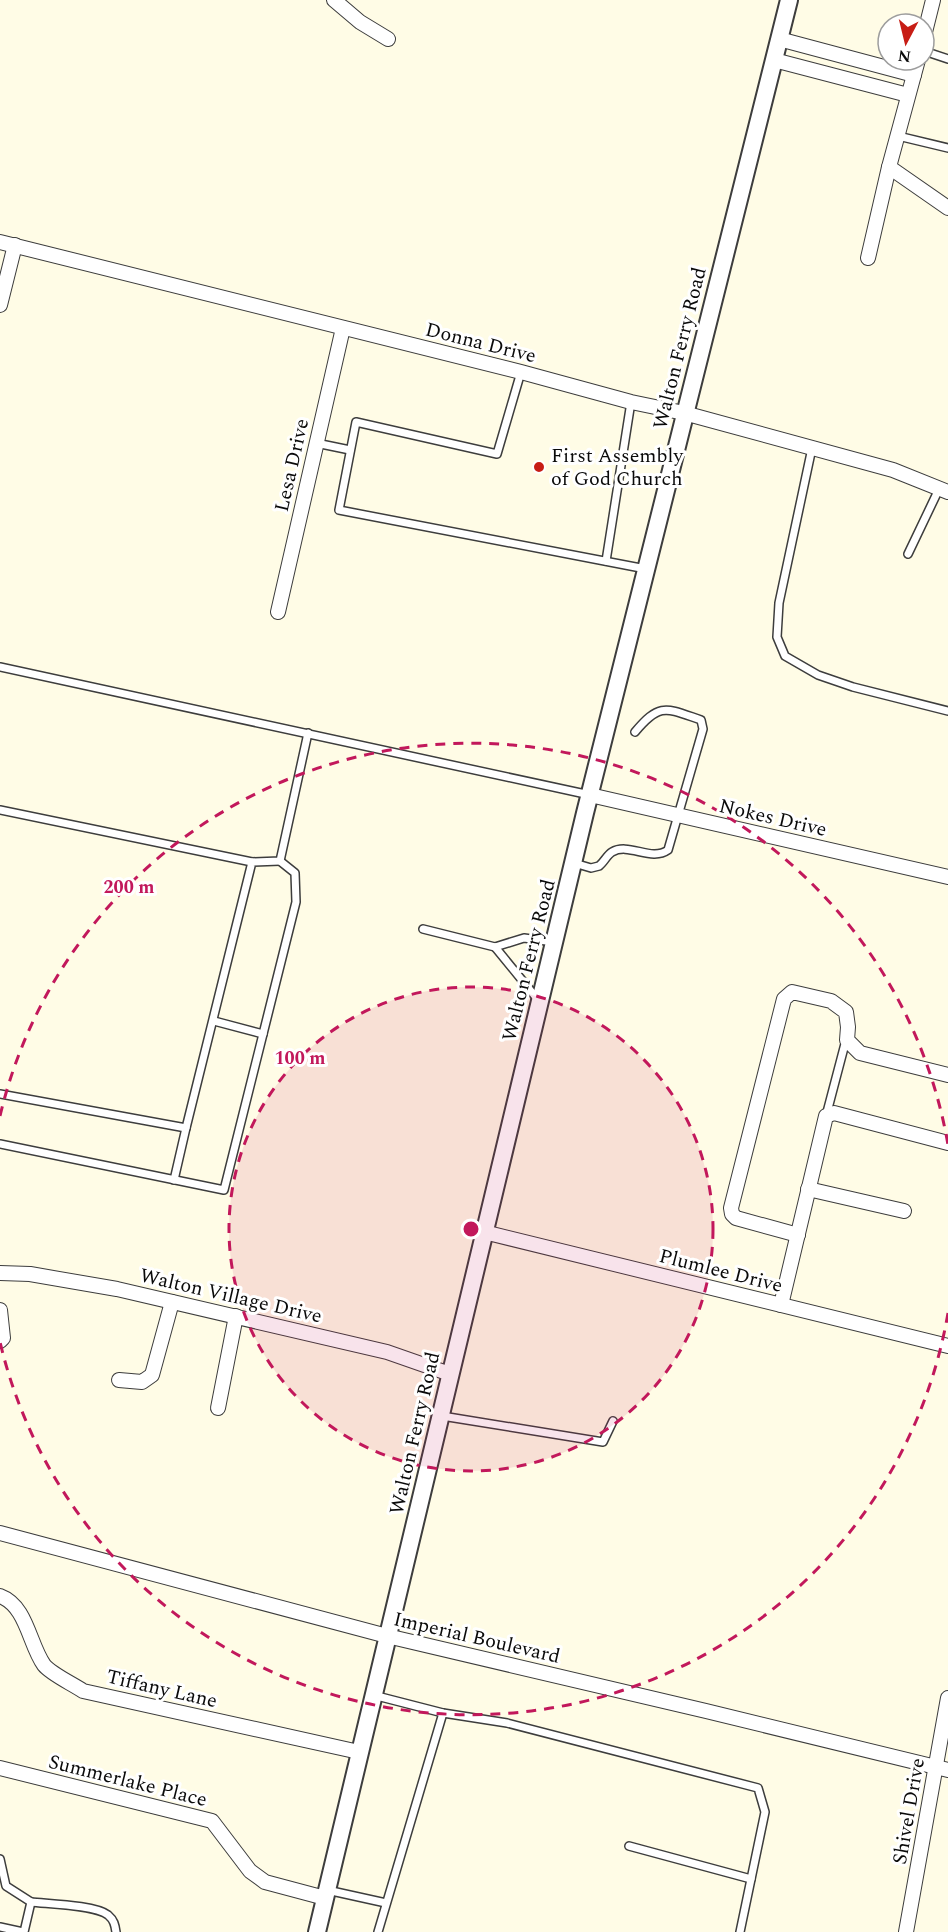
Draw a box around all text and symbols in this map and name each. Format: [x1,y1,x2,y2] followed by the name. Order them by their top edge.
[876,12,936,72] north arrow
[896,43,912,69] text: N
[645,264,715,433] street label: Walton Ferry Road
[422,315,539,371] street label: Donna Drive
[267,416,317,515] street label: Lesa Drive
[551,441,684,494] place label: First Assembly of God Church
[532,460,546,474] marker: First Assembly of God Church
[716,791,830,845] street label: Nokes Drive
[103,874,155,901] text: 200 m
[494,876,564,1045] street label: Walton Ferry Road
[274,1045,326,1072] text: 100 m
[461,1219,481,1239] centre of rings
[656,1241,786,1301] street label: Plumlee Drive
[137,1260,325,1332] street label: Walton Village Drive
[382,1349,448,1518] street label: Walton Ferry Road
[390,1604,563,1672] street label: Imperial Boulevard
[103,1662,220,1716] street label: Tiffany Lane
[45,1747,210,1815] street label: Summerlake Place
[885,1756,933,1867] street label: Shivel Drive

